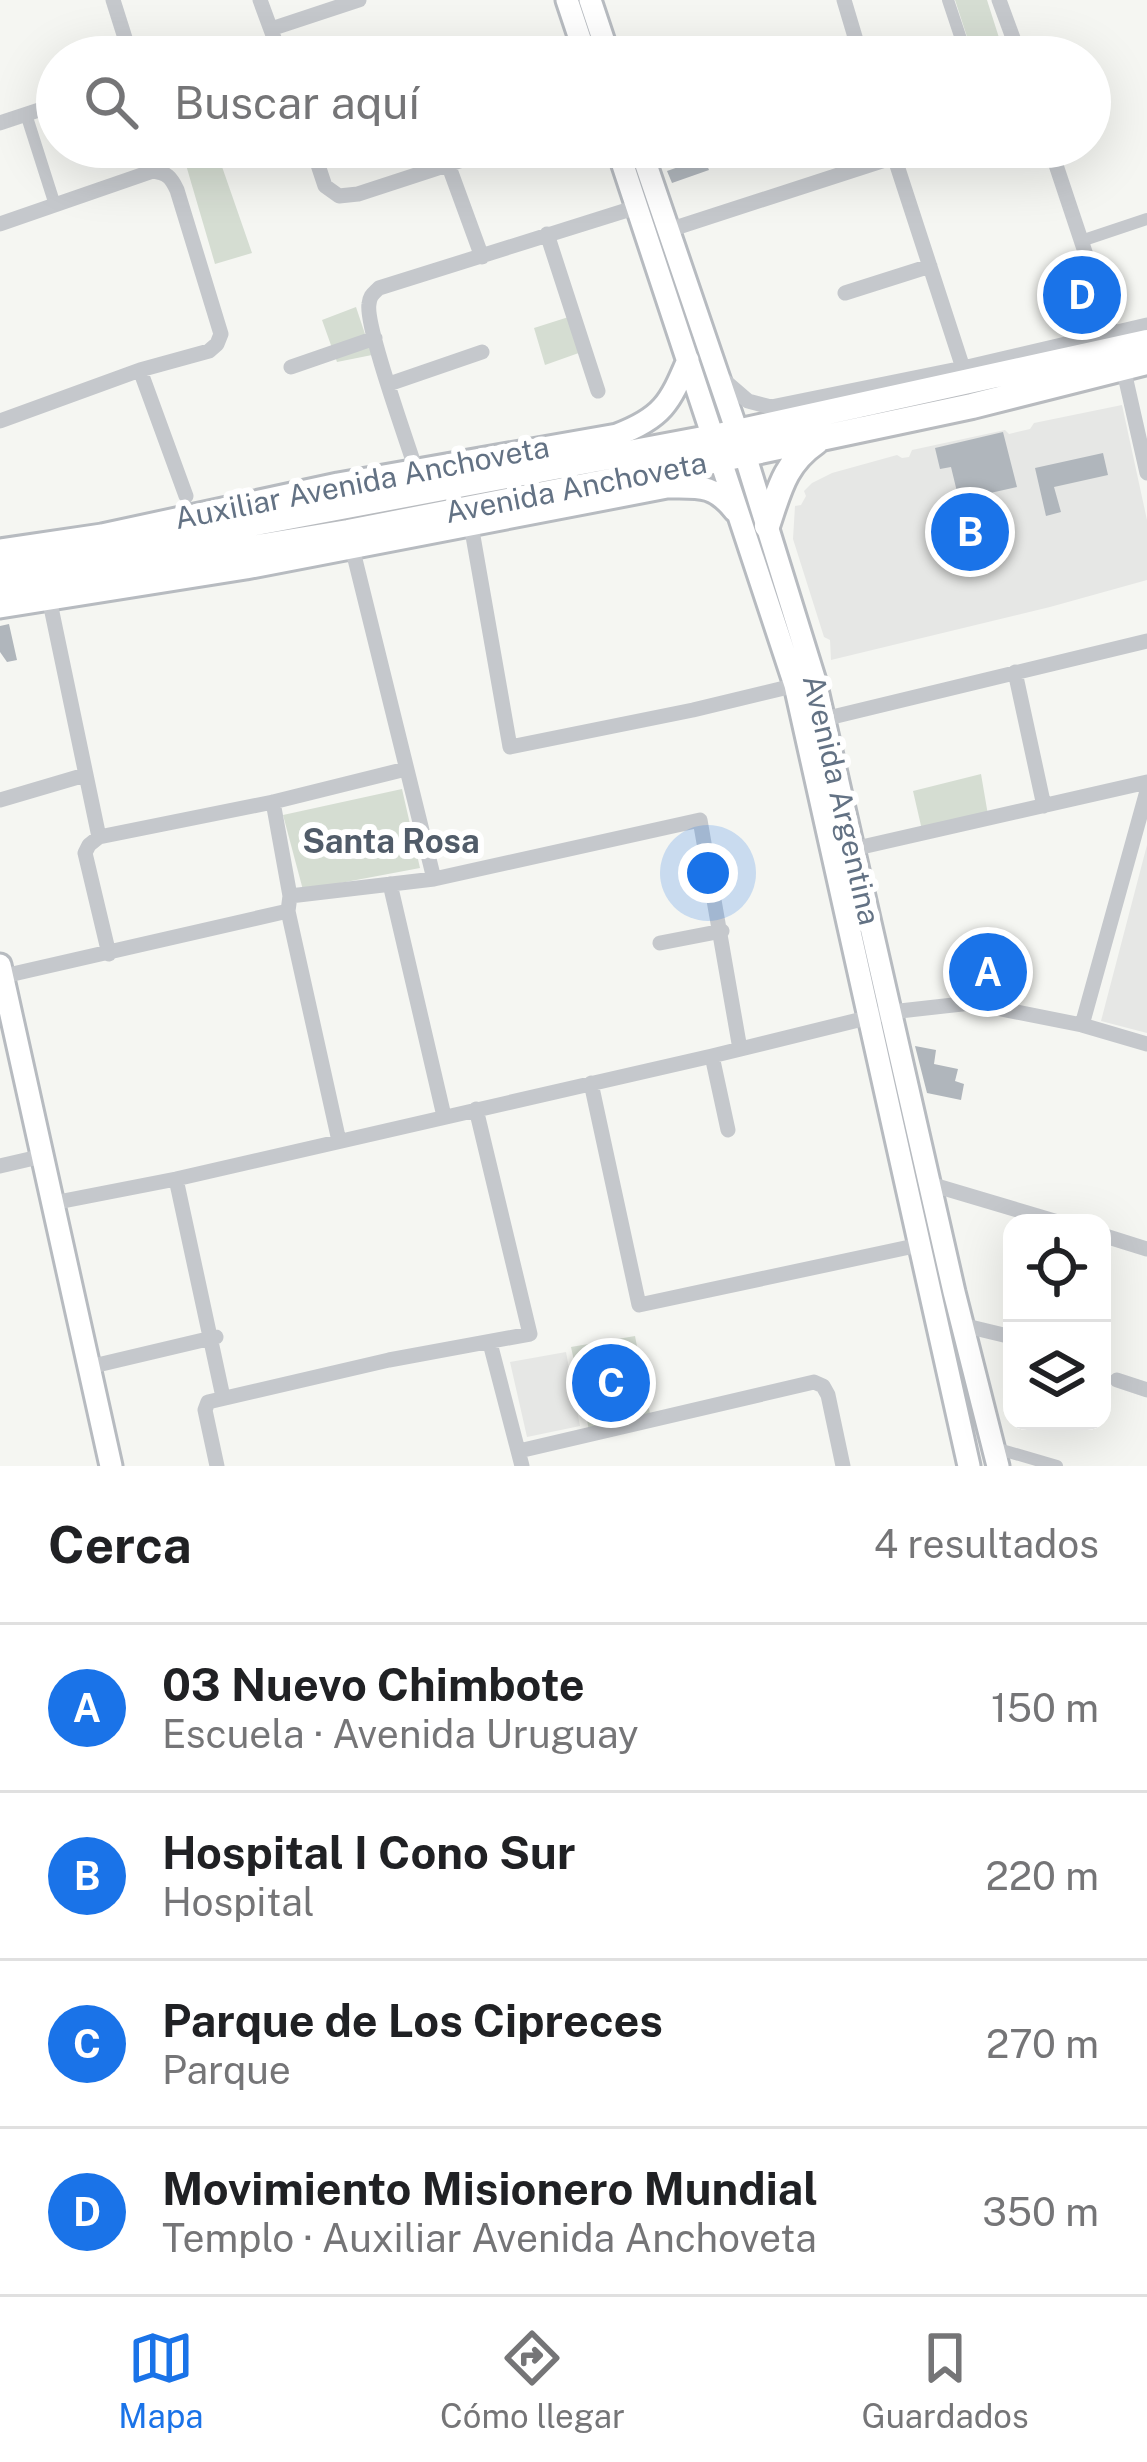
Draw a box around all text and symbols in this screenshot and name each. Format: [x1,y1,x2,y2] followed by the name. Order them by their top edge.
[36,36,1111,168] search box
[78,69,144,135] icon: search
[174,76,420,129] text: Buscar aquí
[1043,250,1121,340] pin: D
[171,428,552,536] street label: Auxiliar Avenida Anchoveta
[442,444,710,530] street label: Avenida Anchoveta
[931,487,1009,577] pin: B
[796,671,888,928] street label: Avenida Argentina
[302,822,480,860] district label: Santa Rosa
[678,843,738,903] your location
[949,927,1027,1017] pin: A
[1003,1214,1111,1430] map controls
[1003,1214,1111,1322] button: locate
[1003,1322,1111,1430] button: layers
[572,1338,650,1428] pin: C
[48,1515,192,1574] text: Cerca
[874,1521,1099,1567] text: 4 resultados
[162,1658,585,1711] text: 03 Nuevo Chimbote
[73,1685,101,1731] text: A
[991,1685,1099,1731] text: 150 m
[162,1711,639,1757] text: Escuela · Avenida Uruguay
[162,1826,575,1879] text: Hospital I Cono Sur
[74,1853,100,1899] text: B
[985,1853,1099,1899] text: 220 m
[162,1879,315,1925] text: Hospital
[162,1994,663,2047] text: Parque de Los Cipreces
[73,2021,101,2067] text: C
[986,2021,1099,2067] text: 270 m
[162,2047,291,2093] text: Parque
[162,2162,818,2215] text: Movimiento Misionero Mundial
[73,2189,101,2235] text: D
[982,2189,1099,2235] text: 350 m
[162,2215,817,2261] text: Templo · Auxiliar Avenida Anchoveta
[118,2325,203,2435] tab: Mapa
[440,2325,625,2435] tab: Cómo llegar
[862,2325,1029,2435] tab: Guardados

